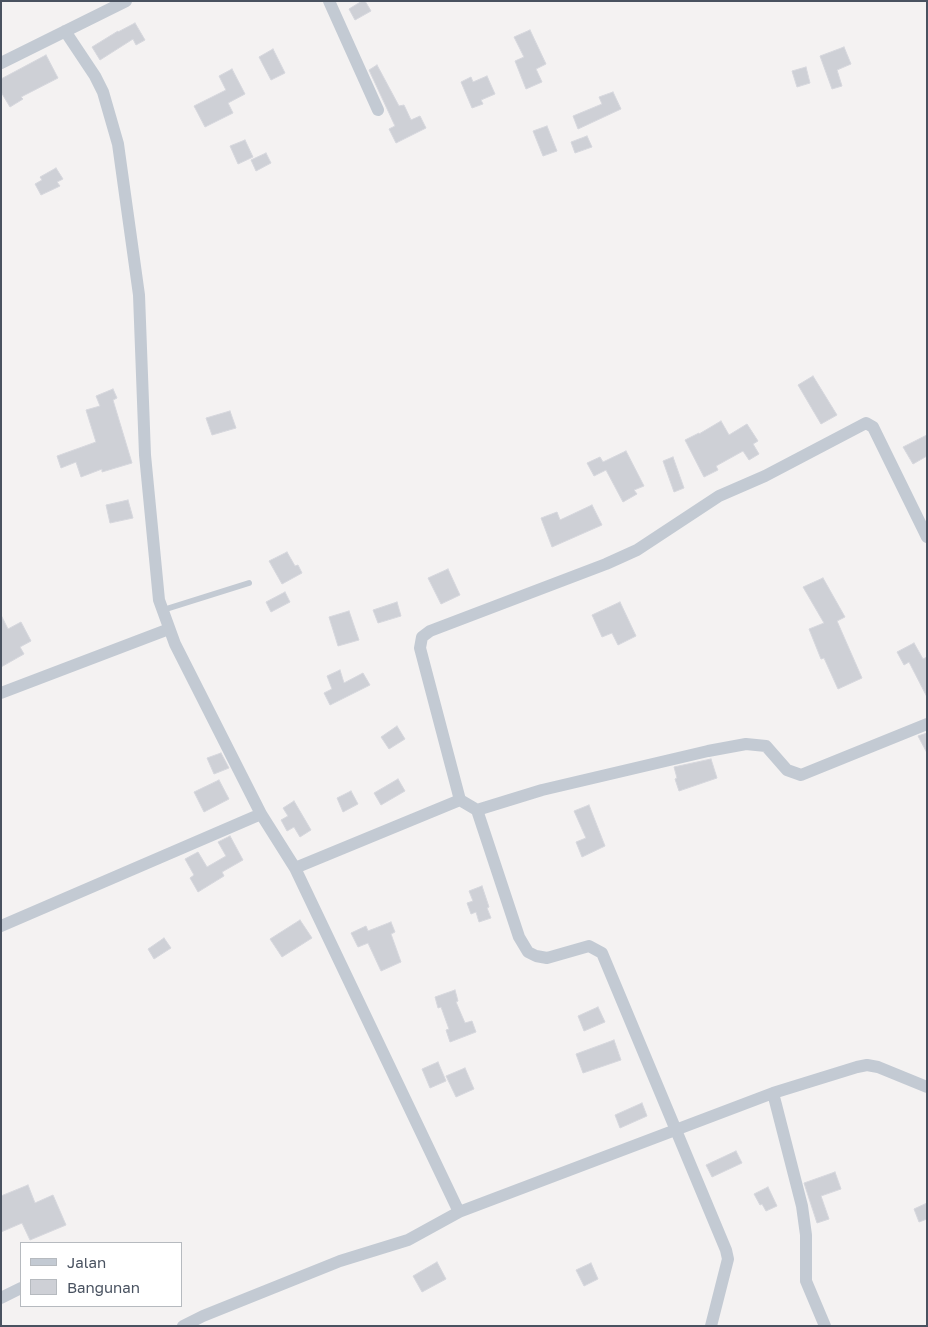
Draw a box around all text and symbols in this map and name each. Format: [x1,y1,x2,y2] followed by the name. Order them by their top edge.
[20,1242,182,1307] legend
[67,1253,106,1271] text: Jalan
[67,1278,140,1296] text: Bangunan

